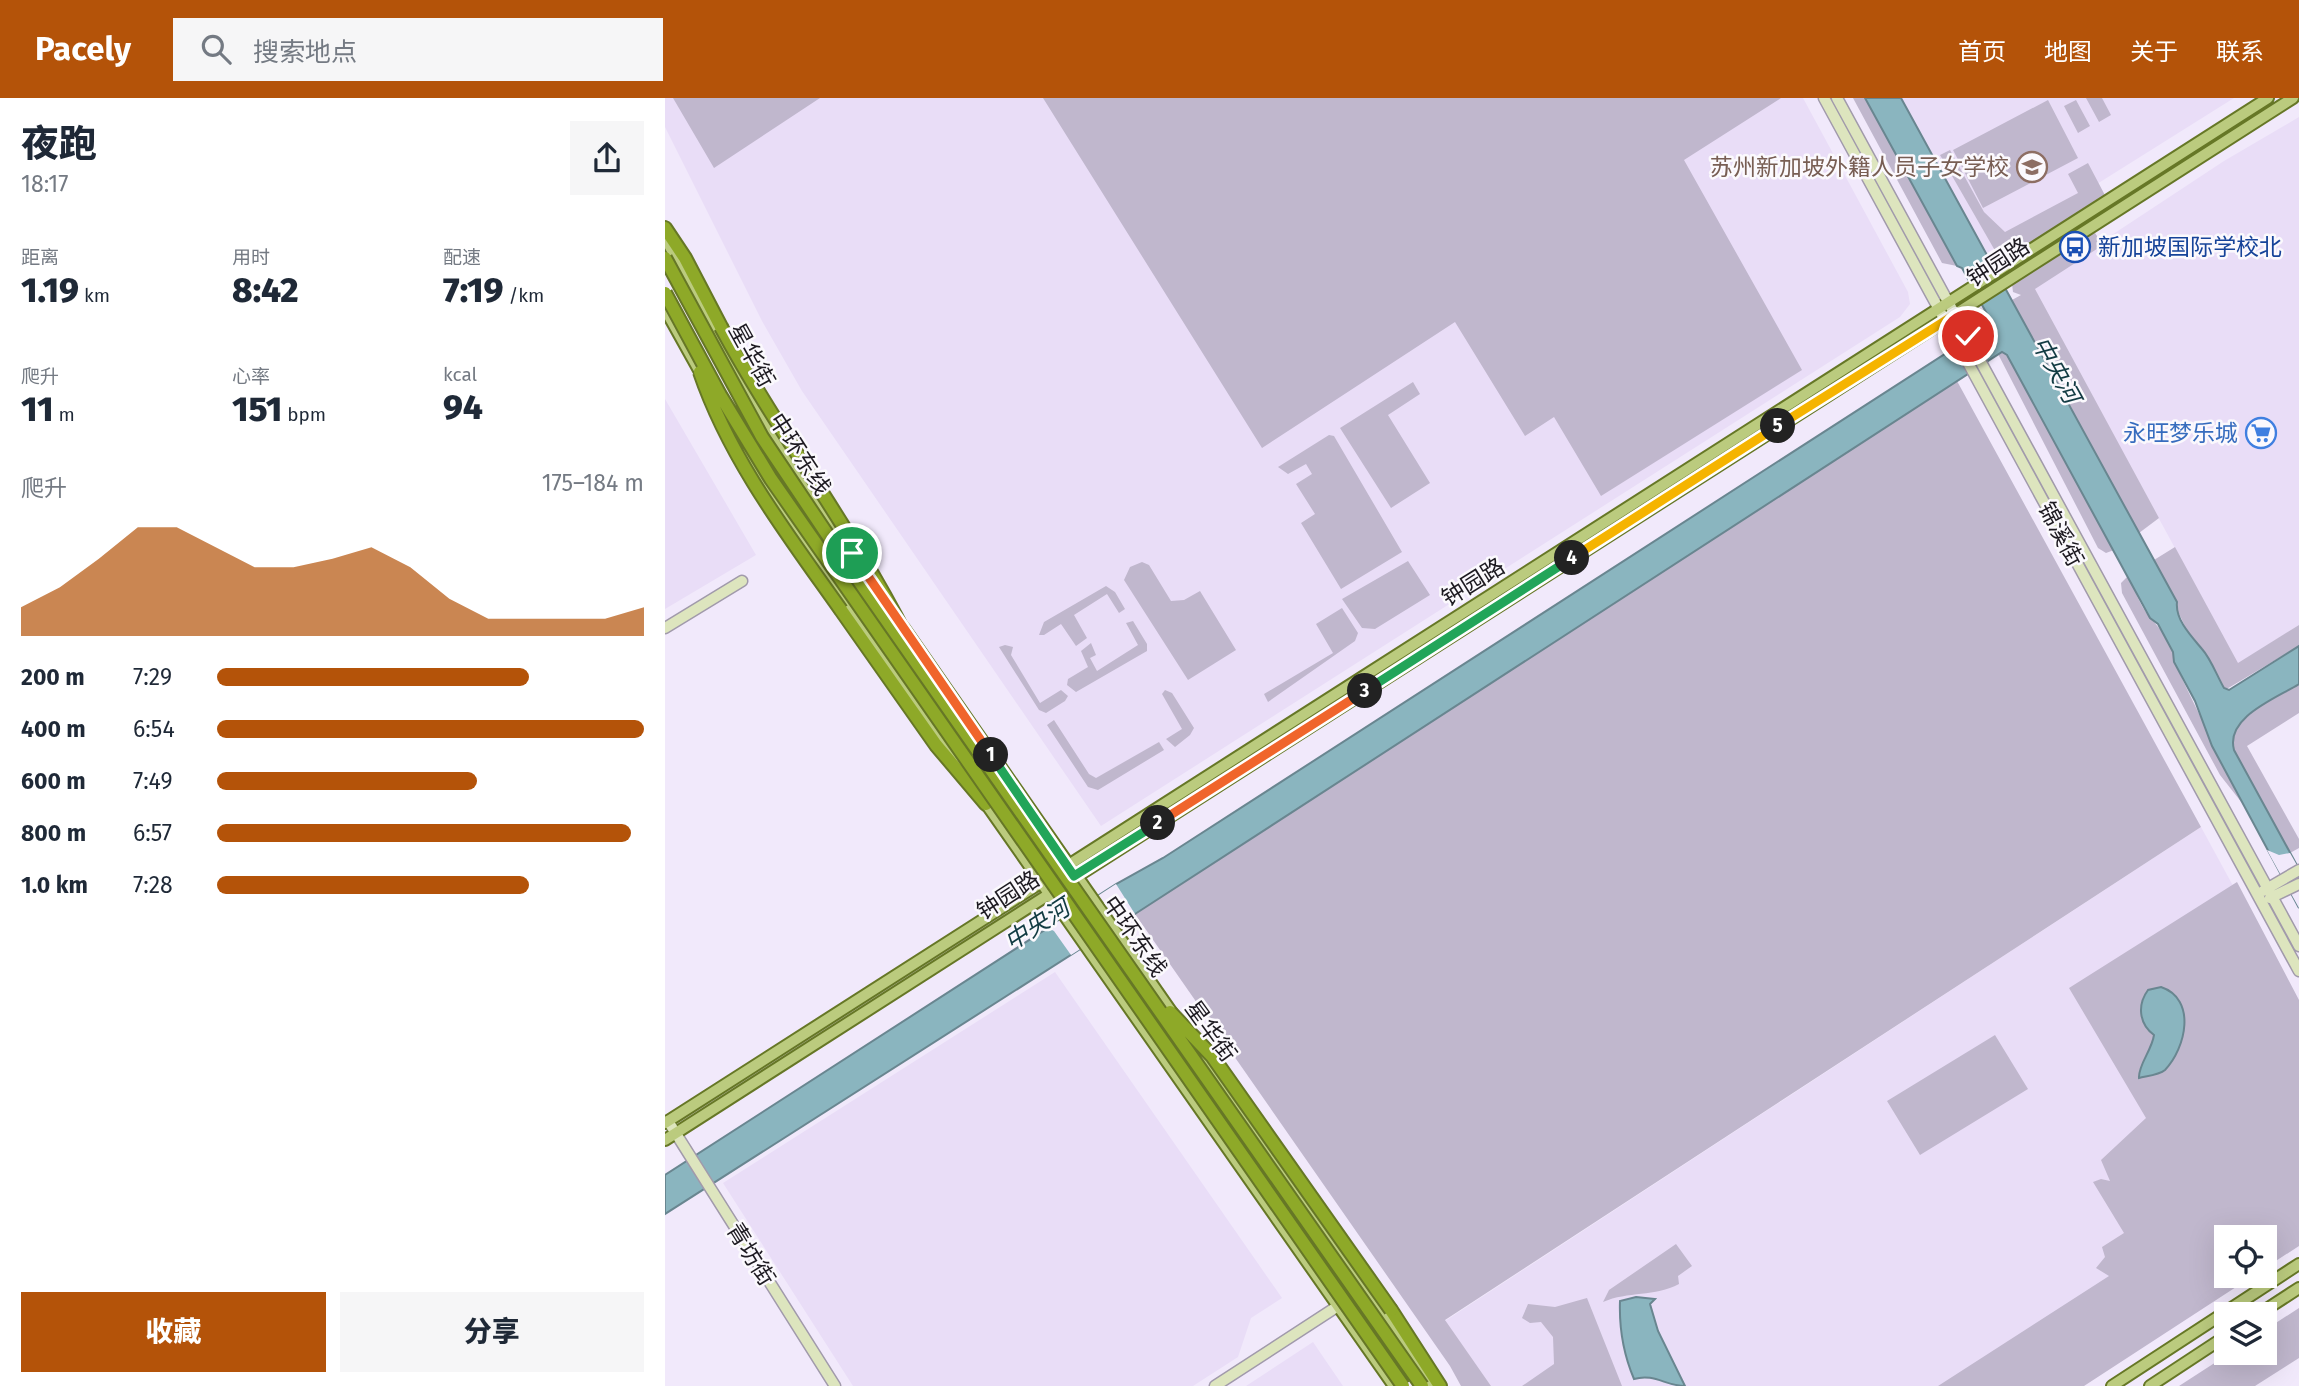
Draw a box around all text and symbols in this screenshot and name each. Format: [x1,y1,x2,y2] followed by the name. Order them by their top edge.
[173,18,663,81] search box
[35,29,131,69] text: Pacely
[197,30,235,68] icon: search
[253,37,357,68] text: 搜索地点
[1958,38,2006,66] text: 首页
[2044,38,2092,66] text: 地图
[2130,38,2178,66] text: 关于
[2216,38,2264,66] text: 联系
[21,121,97,167] text: 夜跑
[570,121,644,195] button: share
[2015,150,2049,184] school or university icon: 苏州新加坡外籍人员子女学校
[1710,153,2009,181] place label: 苏州新加坡外籍人员子女学校
[21,170,68,198] text: 18:17
[2058,230,2092,264] bus stop icon: 新加坡国际学校北
[1961,231,2035,293] street label: 钟园路
[2098,233,2282,261] place label: 新加坡国际学校北
[21,246,59,269] text: 距离
[232,246,270,269] text: 用时
[443,246,481,269] text: 配速
[21,269,79,311] text: 1.19
[232,269,299,311] text: 8:42
[443,269,503,311] text: 7:19
[79,284,110,307] text: km
[503,284,544,307] text: /km
[1938,306,1998,366] pin
[1949,317,1987,355] icon: check
[723,318,781,392] street label: 星华街
[2026,332,2088,412] water label: 中央河
[443,363,477,386] text: kcal
[21,365,59,388] text: 爬升
[232,365,270,388] text: 心率
[443,386,483,428] text: 94
[21,388,53,430] text: 11
[232,388,282,430] text: 151
[53,403,75,426] text: m
[282,403,326,426] text: bpm
[763,408,837,500] street label: 中环东线
[1761,408,1795,444] pin: 5
[1772,414,1783,437] text: 5
[2244,416,2278,450] supermarket icon: 永旺梦乐城
[2123,419,2238,447] place label: 永旺梦乐城
[542,469,644,497] text: 175–184 m
[21,474,67,502] text: 爬升
[2032,497,2090,571] street label: 锦溪街
[822,523,882,583] pin
[833,534,871,572] icon: arrive
[1555,540,1590,575] pin: 4
[1566,546,1577,569] text: 4
[1436,552,1510,612] street label: 钟园路
[21,663,85,691] text: 200 m
[133,663,172,691] text: 7:29
[1347,674,1383,708] pin: 3
[1360,679,1369,702] text: 3
[21,715,86,743] text: 400 m
[133,715,175,743] text: 6:54
[973,738,1009,772] pin: 1
[986,743,995,766] text: 1
[21,767,86,795] text: 600 m
[133,767,172,795] text: 7:49
[1141,806,1175,840] pin: 2
[1153,811,1162,834] text: 2
[21,819,86,847] text: 800 m
[133,819,172,847] text: 6:57
[971,864,1045,926] street label: 钟园路
[21,871,88,899] text: 1.0 km
[133,871,173,899] text: 7:28
[1097,890,1173,982] street label: 中环东线
[999,891,1078,956] water label: 中央河
[1179,995,1243,1067] street label: 星华街
[721,1217,781,1291] street label: 青坊街
[2214,1225,2277,1365] map controls
[2214,1225,2277,1288] button: locate
[21,1292,326,1372] button: 收藏
[340,1292,644,1372] button: 分享
[2214,1302,2277,1365] button: layers

